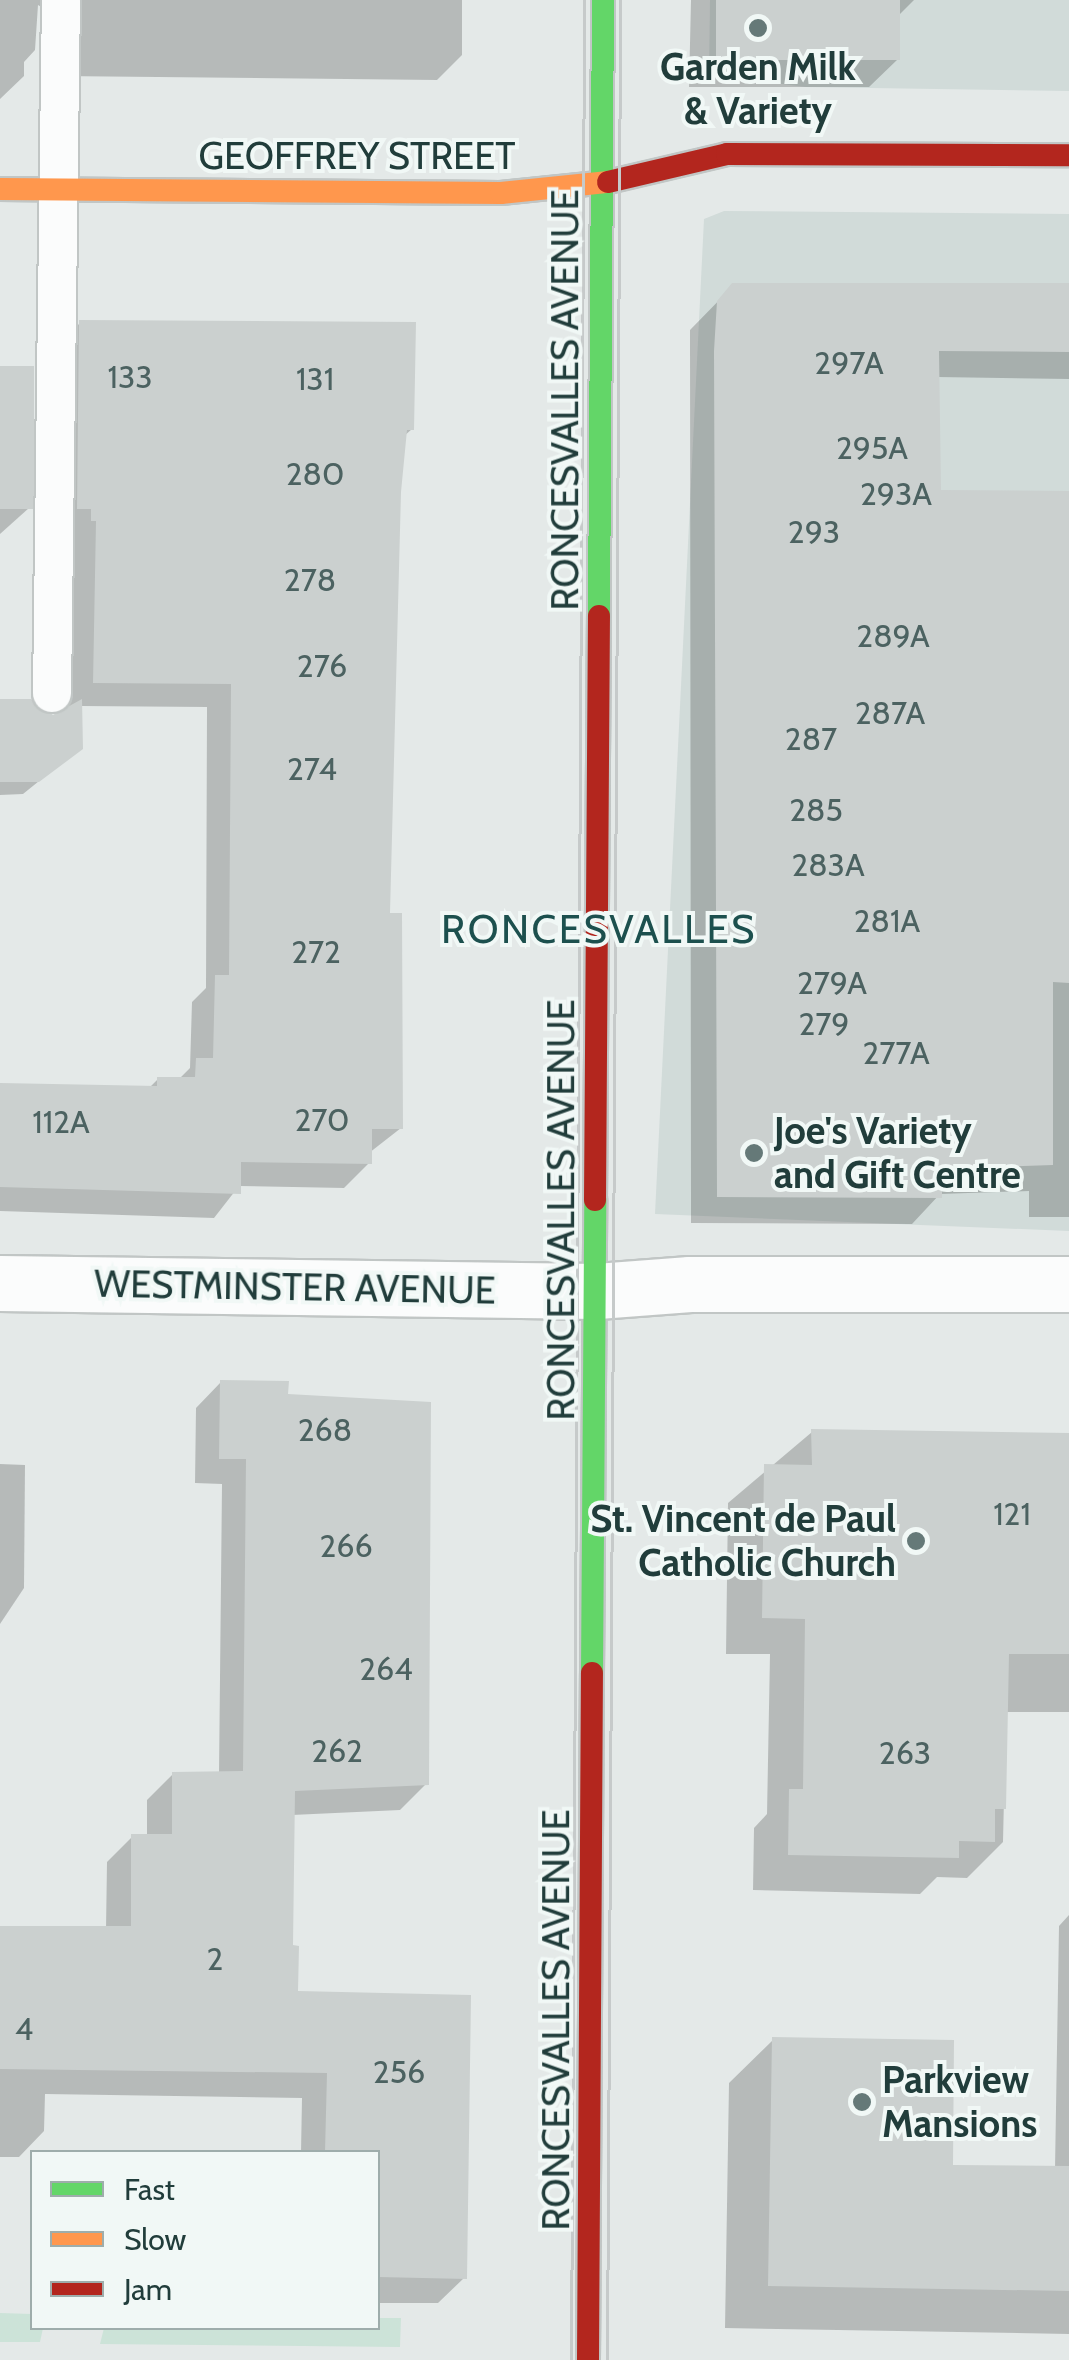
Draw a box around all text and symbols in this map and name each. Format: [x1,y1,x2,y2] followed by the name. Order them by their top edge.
[747,17,769,39] marker: Garden Milk & Variety
[660,44,856,133] place label: Garden Milk & Variety
[199,133,515,179] street label: GEOFFREY STREET
[542,189,588,611] street label: RONCESVALLES AVENUE
[814,344,884,382] house number: 297A
[107,358,153,396] house number: 133
[296,360,334,398] house number: 131
[836,429,908,467] house number: 295A
[286,455,344,493] house number: 280
[860,475,932,513] house number: 293A
[788,513,840,551] house number: 293
[284,561,336,599] house number: 278
[856,617,930,655] house number: 289A
[297,647,347,685] house number: 276
[855,694,925,732] house number: 287A
[785,720,837,758] house number: 287
[287,750,337,788] house number: 274
[789,791,843,829] house number: 285
[791,846,865,884] house number: 283A
[854,902,920,940] house number: 281A
[441,905,757,953] district label: RONCESVALLES
[291,933,341,971] house number: 272
[797,964,867,1002] house number: 279A
[538,999,584,1421] street label: RONCESVALLES AVENUE
[798,1005,850,1043] house number: 279
[862,1034,930,1072] house number: 277A
[295,1101,349,1139] house number: 270
[32,1103,90,1141] house number: 112A
[774,1108,1021,1198] place label: Joe's Variety and Gift Centre
[743,1142,765,1164] marker: Joe's Variety and Gift Centre
[94,1261,496,1313] street label: WESTMINSTER AVENUE
[298,1411,352,1449] house number: 268
[993,1495,1031,1533] house number: 121
[590,1496,896,1586] place label: St. Vincent de Paul Catholic Church
[319,1527,373,1565] house number: 266
[905,1530,927,1552] marker: St. Vincent de Paul Catholic Church
[359,1650,413,1688] house number: 264
[311,1732,363,1770] house number: 262
[879,1734,931,1772] house number: 263
[533,1809,579,2231] street label: RONCESVALLES AVENUE
[207,1940,223,1978] house number: 2
[15,2010,33,2048] house number: 4
[373,2053,425,2091] house number: 256
[882,2057,1037,2146] place label: Parkview Mansions
[851,2091,873,2113] marker: Parkview Mansions
[30,2150,380,2330] legend
[124,2171,175,2208] text: Fast
[124,2221,186,2258] text: Slow
[124,2271,172,2308] text: Jam

